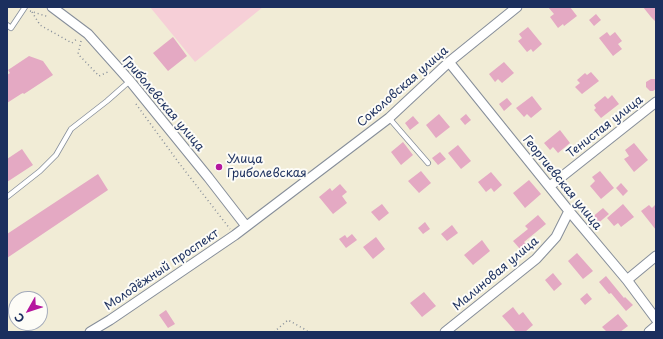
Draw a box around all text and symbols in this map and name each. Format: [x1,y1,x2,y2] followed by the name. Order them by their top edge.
[355,44,451,130] street label: Соколовская улица
[119,54,207,154] street label: Гриболевская улица
[564,93,646,161] street label: Тенистая улица
[520,133,604,233] street label: Георгиевская улица
[227,153,307,181] place label: Улица Гриболевская
[214,162,224,172] marker: Улица Гриболевская
[102,226,222,314] street label: Молодёжный проспект
[450,234,542,314] street label: Малиновая улица
[8,291,48,331] north arrow
[10,310,28,327] text: С

